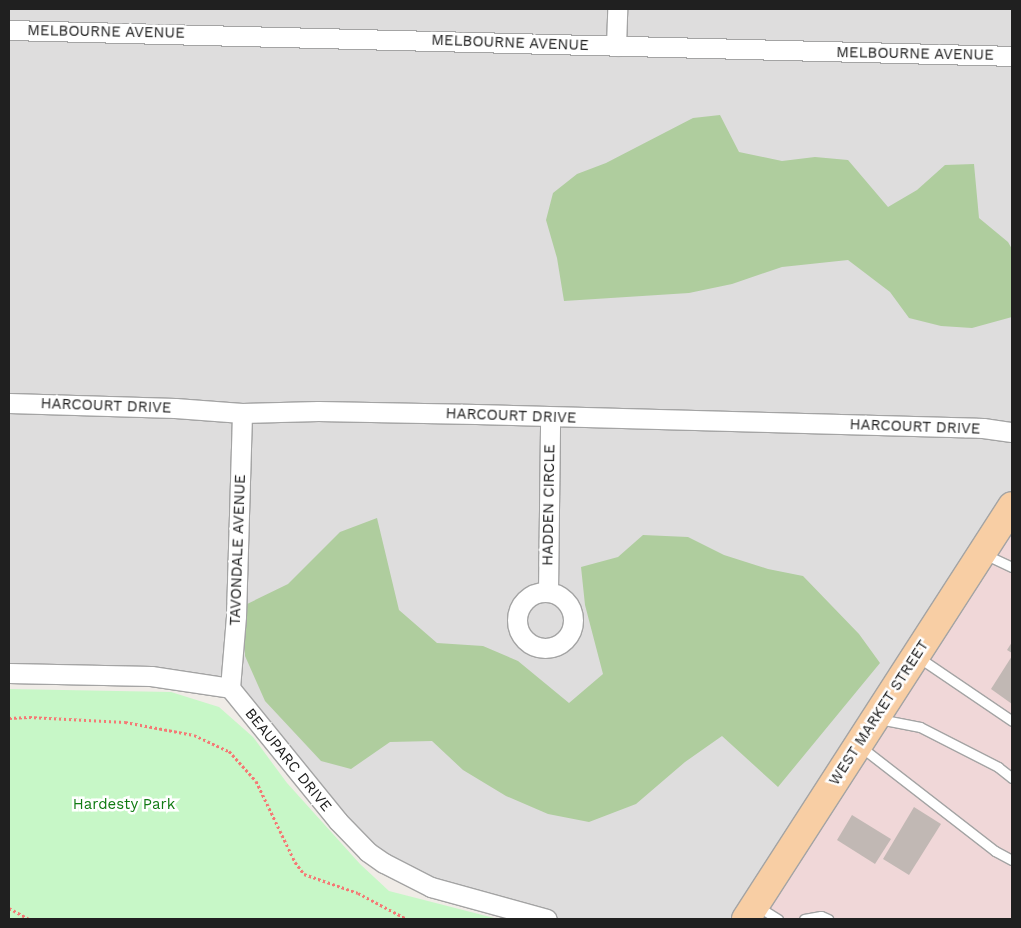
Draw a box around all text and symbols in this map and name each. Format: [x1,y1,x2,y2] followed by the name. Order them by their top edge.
[27,22,185,42] street label: MELBOURNE AVENUE
[431,31,589,55] street label: MELBOURNE AVENUE
[836,44,994,64] street label: MELBOURNE AVENUE
[40,395,172,417] street label: HARCOURT DRIVE
[445,405,577,427] street label: HARCOURT DRIVE
[849,416,981,438] street label: HARCOURT DRIVE
[539,444,559,566] street label: HADDEN CIRCLE
[226,474,250,626] street label: TAVONDALE AVENUE
[825,637,933,789] street label: WEST MARKET STREET
[241,705,335,815] street label: BEAUPARC DRIVE
[73,796,175,814] park label: Hardesty Park

